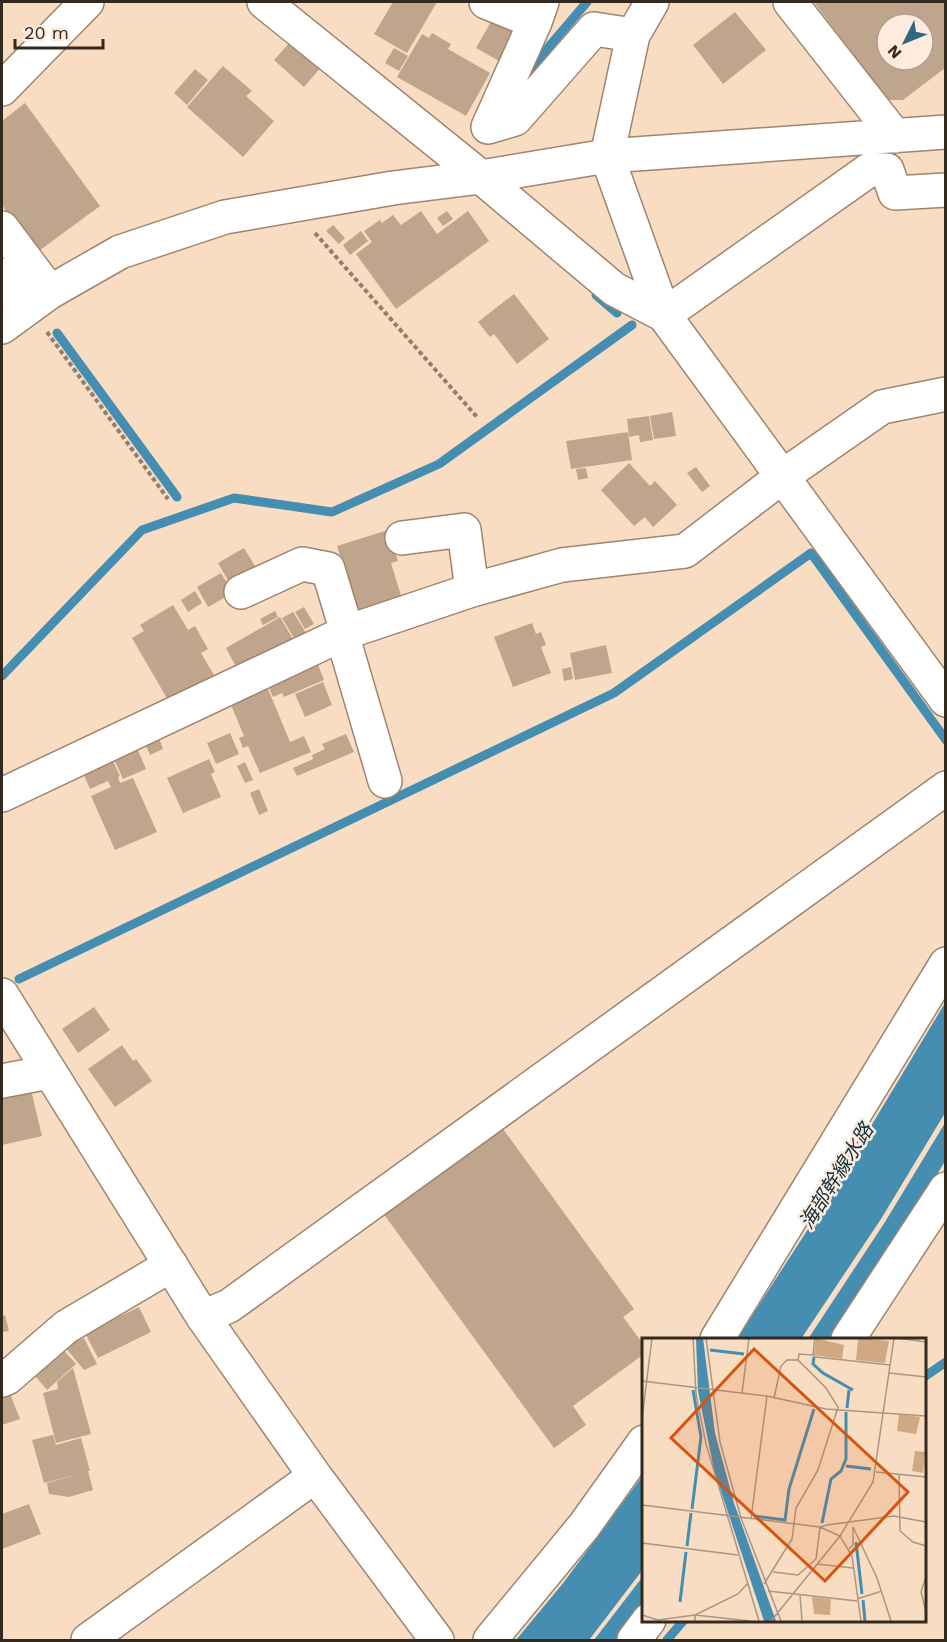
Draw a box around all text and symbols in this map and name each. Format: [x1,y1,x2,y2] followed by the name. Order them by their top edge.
[15,12,104,50] scale bar
[875,12,935,72] north arrow
[24,22,69,43] text: 20 m
[883,41,905,63] text: N
[794,1117,879,1233] water label: 海部幹線水路
[642,1338,926,1621] inset map

